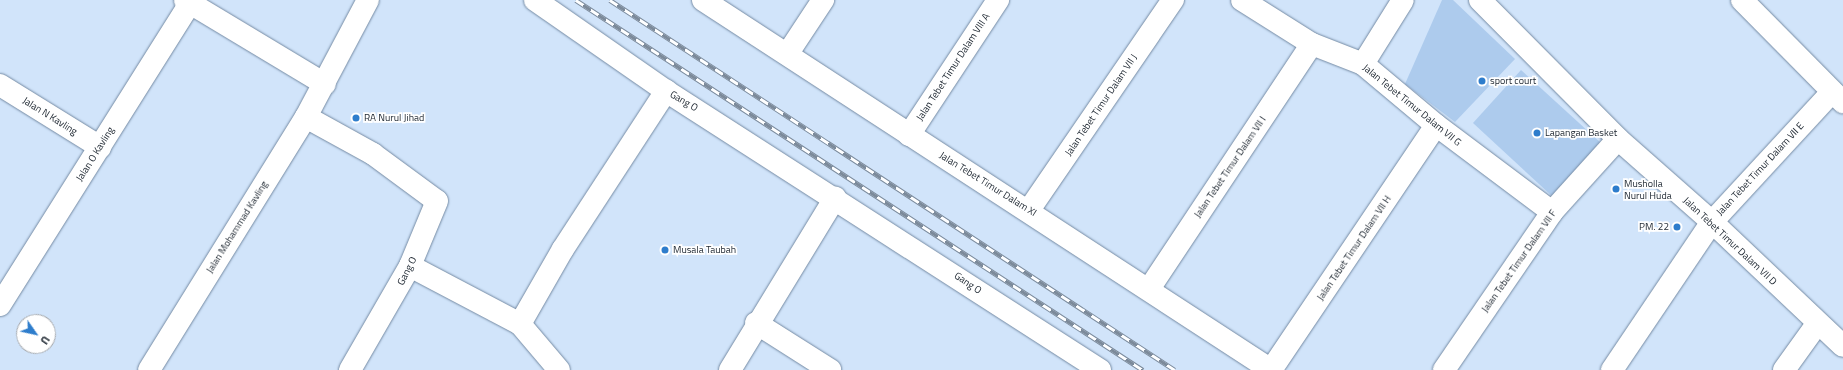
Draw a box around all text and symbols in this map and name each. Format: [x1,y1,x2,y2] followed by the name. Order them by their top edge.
[914,11,992,123] street label: Jalan Tebet Timur Dalam VIII A
[1062,52,1140,158] street label: Jalan Tebet Timur Dalam VII J
[1360,62,1464,148] street label: Jalan Tebet Timur Dalam VII G
[1490,75,1536,87] place label: sport court
[1477,76,1487,86] marker: sport court
[668,88,700,114] street label: Gang O
[20,94,80,138] street label: Jalan N Kavling
[364,112,424,124] place label: RA Nurul Jihad
[351,113,361,123] marker: RA Nurul Jihad
[1192,114,1268,220] street label: Jalan Tebet Timur Dalam VII I
[1714,120,1806,218] street label: Jalan Tebet Timur Dalam VII E
[73,125,117,183] street label: Jalan O Kavling
[1545,127,1617,139] place label: Lapangan Basket
[1532,128,1542,138] marker: Lapangan Basket
[937,149,1039,219] street label: Jalan Tebet Timur Dalam XI
[1624,177,1672,200] place label: Musholla Nurul Huda
[204,179,270,275] street label: Jalan Mohammad Kavling
[1611,184,1621,194] marker: Musholla Nurul Huda
[1314,193,1394,303] street label: Jalan Tebet Timur Dalam VII H
[1681,194,1779,288] street label: Jalan Tebet Timur Dalam VII D
[1479,207,1559,315] street label: Jalan Tebet Timur Dalam VII F
[1639,221,1669,233] place label: PM. 22
[1672,222,1682,232] marker: PM. 22
[673,244,736,256] place label: Musala Taubah
[660,245,670,255] marker: Musala Taubah
[395,255,419,287] street label: Gang O
[952,270,984,296] street label: Gang O
[16,314,56,354] north arrow
[36,333,54,348] text: U

